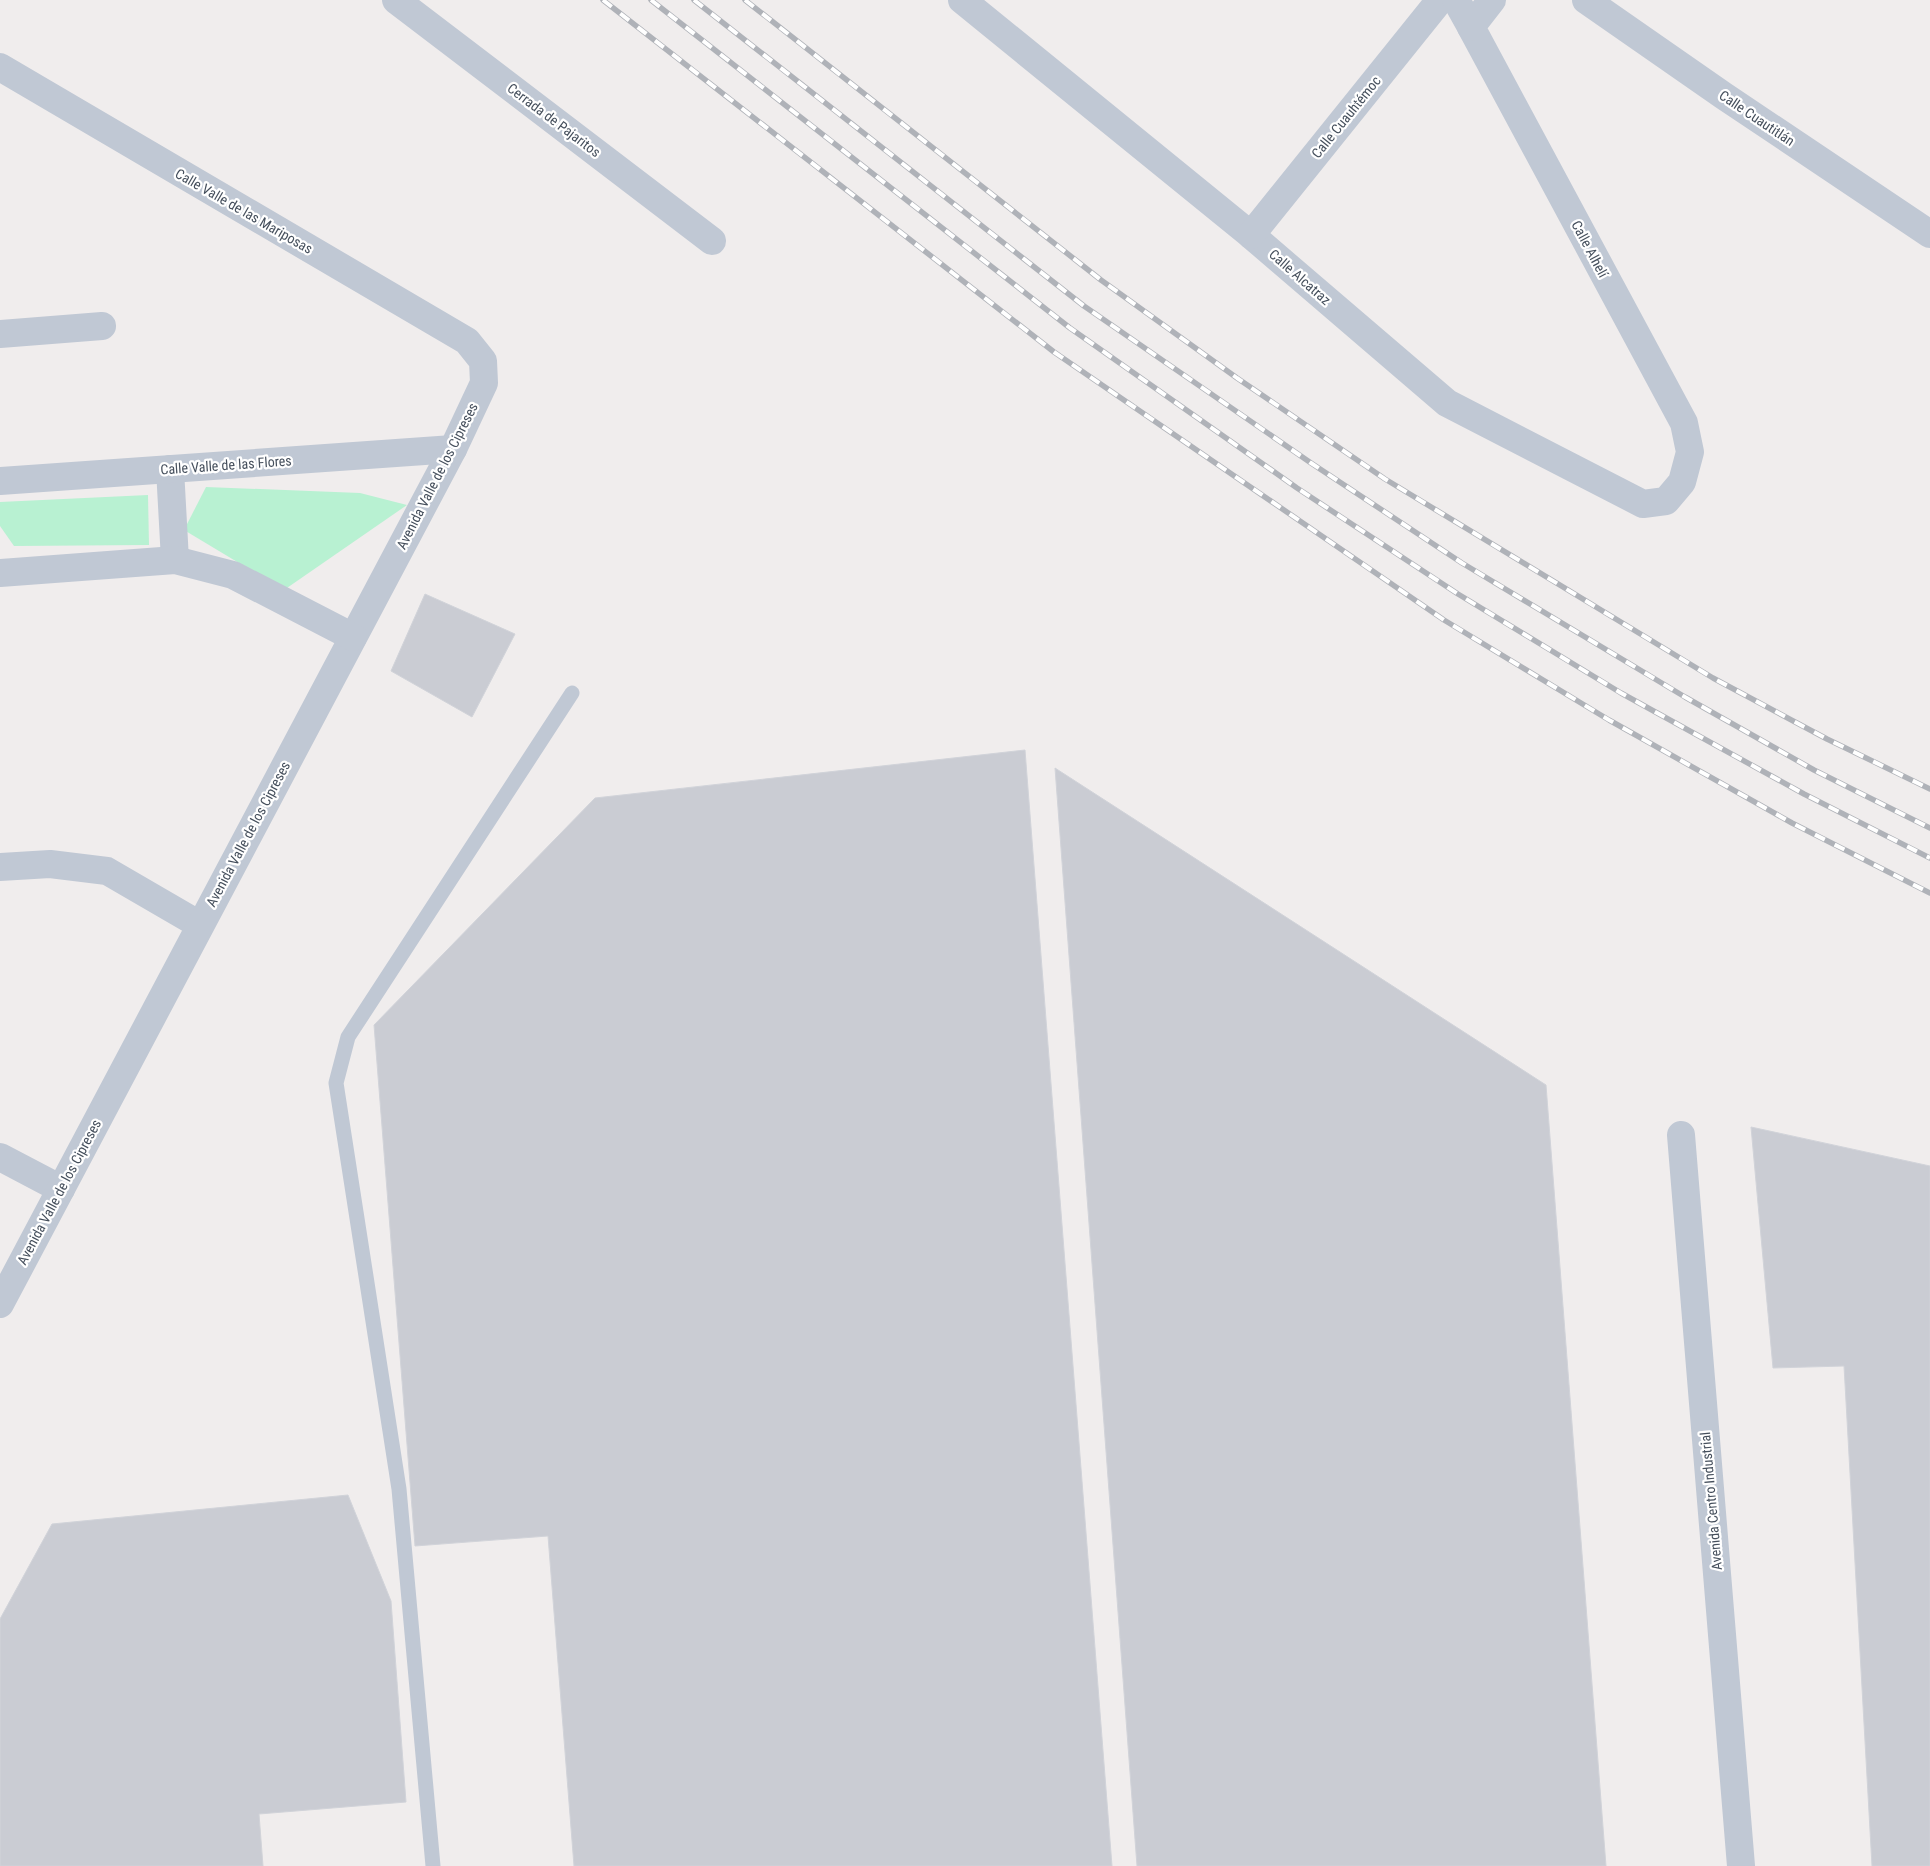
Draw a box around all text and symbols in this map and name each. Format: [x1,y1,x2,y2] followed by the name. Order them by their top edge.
[1308,73,1384,161] street label: Calle Cuauhtémoc
[504,80,604,160] street label: Cerrada de Pajaritos
[1716,87,1798,149] street label: Calle Cuautitlán
[173,165,315,257] street label: Calle Valle de las Mariposas
[1568,218,1612,281] street label: Calle Alhelí
[1266,246,1334,308] street label: Calle Alcatraz
[393,400,481,552] street label: Avenida Valle de los Cipreses
[160,452,292,478] street label: Calle Valle de las Flores
[203,759,293,909] street label: Avenida Valle de los Cipreses
[14,1117,104,1267] street label: Avenida Valle de los Cipreses
[1697,1431,1725,1571] street label: Avenida Centro Industrial

